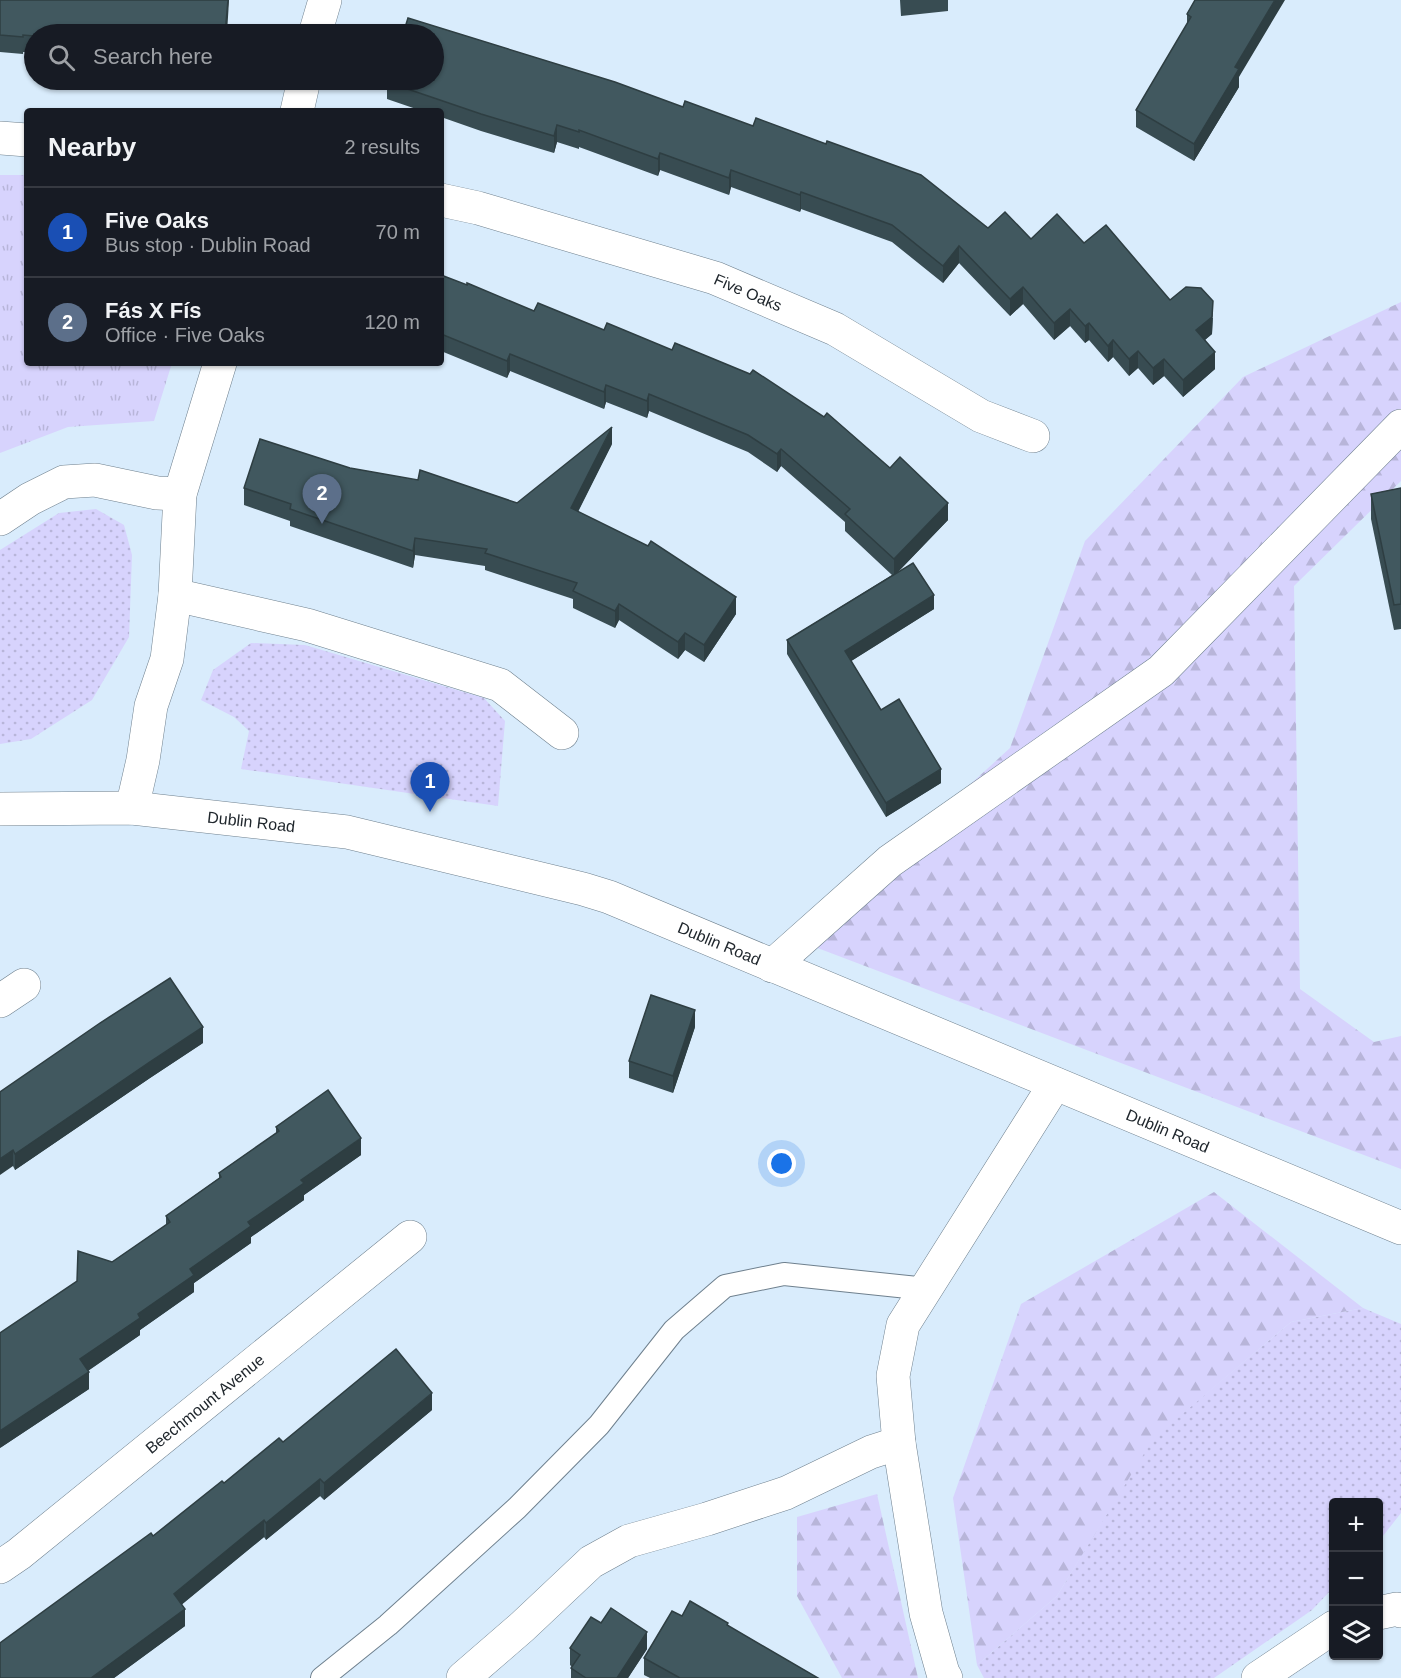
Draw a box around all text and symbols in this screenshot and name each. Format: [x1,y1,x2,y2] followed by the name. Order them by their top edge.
[24,24,444,90] search box
[45,41,78,74] icon: search
[93,44,213,69] text: Search here
[48,132,136,162] text: Nearby
[344,136,420,158] text: 2 results
[105,208,209,233] text: Five Oaks
[62,221,73,243] text: 1
[376,221,420,243] text: 70 m
[105,234,311,256] text: Bus stop · Dublin Road
[712,270,785,314] street label: Five Oaks
[105,298,202,323] text: Fás X Fís
[62,311,73,333] text: 2
[364,311,420,333] text: 120 m
[105,324,265,346] text: Office · Five Oaks
[302,474,342,524] pin: 2
[410,762,450,812] pin: 1
[207,808,296,835] street label: Dublin Road
[675,918,763,968] street label: Dublin Road
[1124,1106,1212,1155] street label: Dublin Road
[767,1149,796,1178] your location
[142,1350,267,1457] street label: Beechmount Avenue
[1329,1498,1383,1660] map controls
[1329,1498,1383,1552] button: +
[1329,1552,1383,1606] button: −
[1329,1606,1383,1660] button: layers

